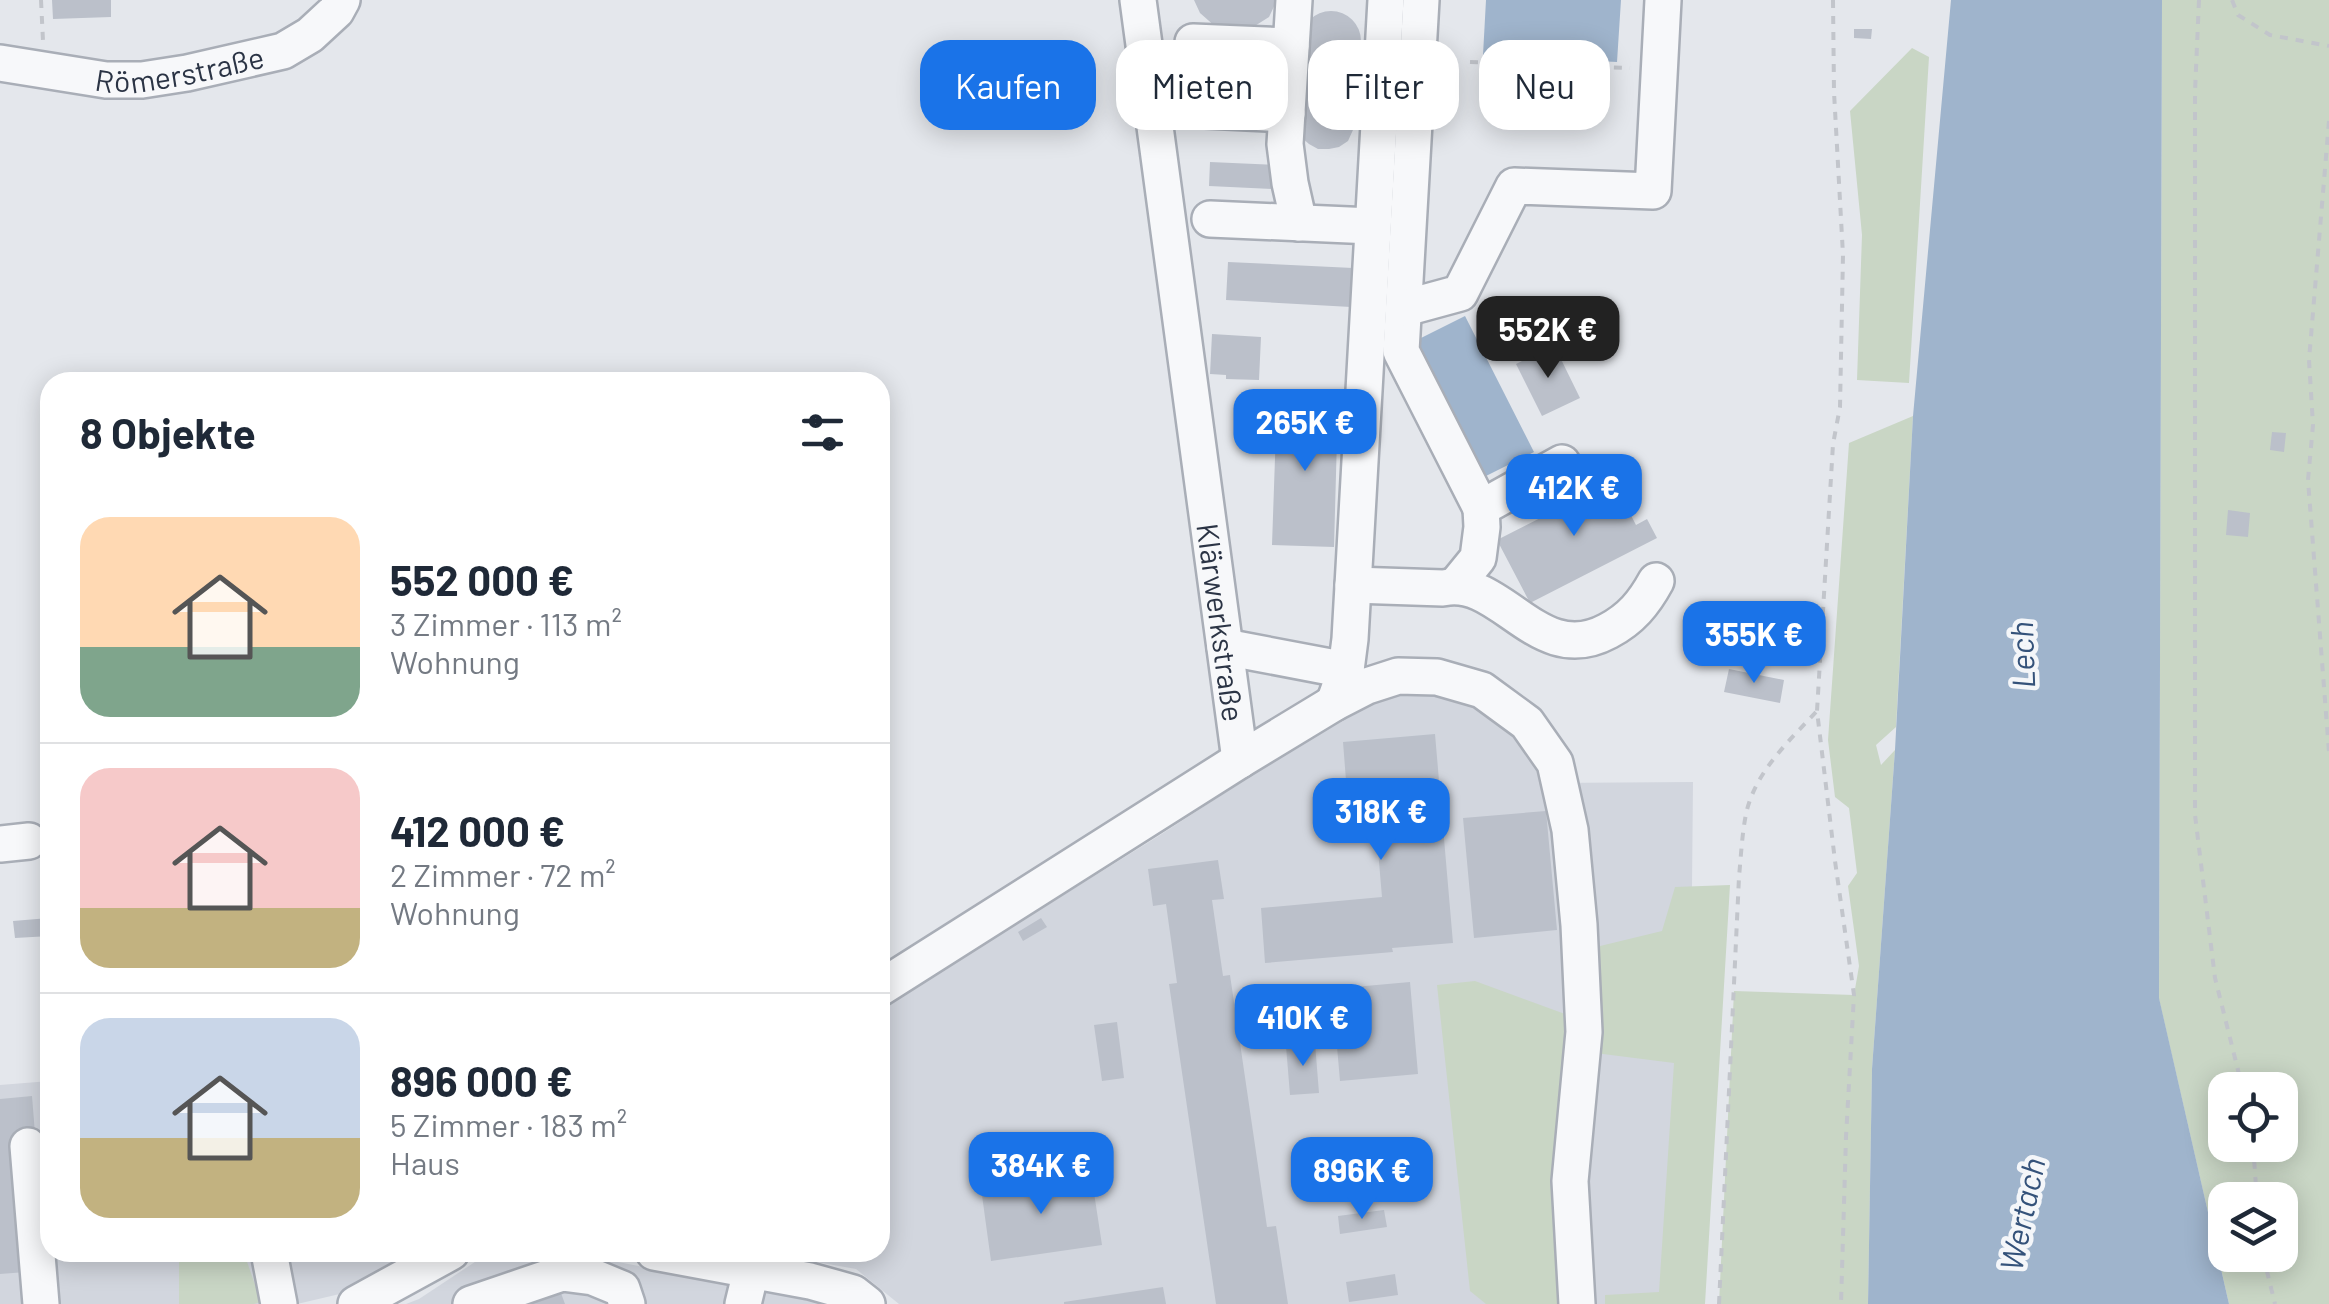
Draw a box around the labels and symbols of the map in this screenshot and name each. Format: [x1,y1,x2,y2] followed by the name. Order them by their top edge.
[93,38,267,100] street label: Römerstraße
[1467,296,1629,381] pin: 552K €
[1224,389,1386,474] pin: 265K €
[1493,454,1655,539] pin: 412K €
[1190,521,1253,724] street label: Klärwerkstraße
[1673,601,1835,686] pin: 355K €
[2001,621,2041,689] water label: Lech
[1300,778,1462,863] pin: 318K €
[1222,984,1384,1069] pin: 410K €
[960,1132,1122,1217] pin: 384K €
[1281,1137,1443,1222] pin: 896K €
[1990,1154,2052,1274] water label: Wertach

